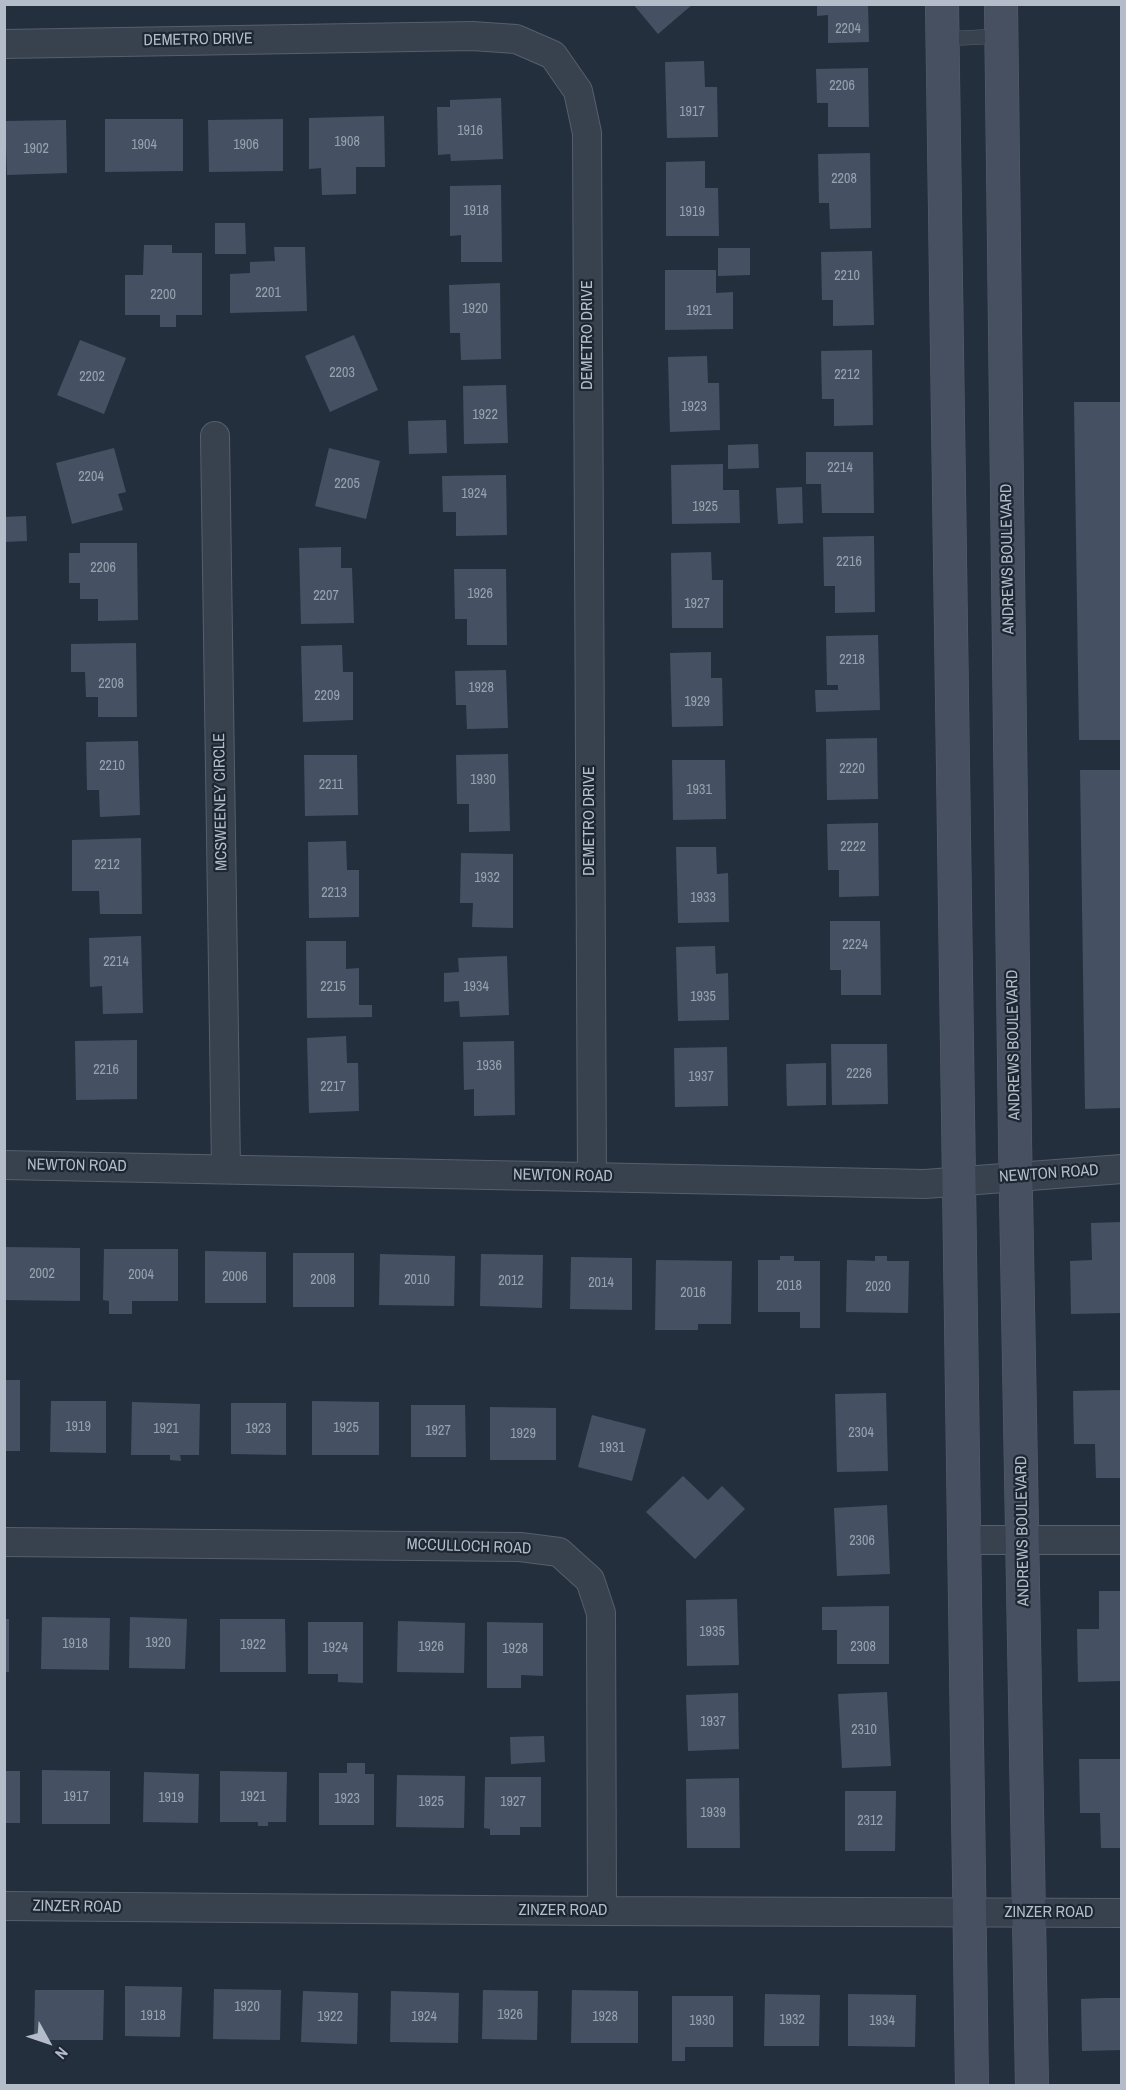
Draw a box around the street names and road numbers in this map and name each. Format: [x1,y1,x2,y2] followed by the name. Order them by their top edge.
[143,29,253,51] street label: DEMETRO DRIVE
[578,280,598,390] street label: DEMETRO DRIVE
[997,484,1019,634] street label: ANDREWS BOULEVARD
[210,733,232,871] street label: MCSWEENEY CIRCLE
[580,766,600,876] street label: DEMETRO DRIVE
[1003,970,1025,1120] street label: ANDREWS BOULEVARD
[27,1156,127,1176] street label: NEWTON ROAD
[999,1161,1099,1187] street label: NEWTON ROAD
[513,1166,613,1186] street label: NEWTON ROAD
[1012,1456,1034,1606] street label: ANDREWS BOULEVARD
[406,1535,532,1559] street label: MCCULLOCH ROAD
[32,1897,122,1917] street label: ZINZER ROAD
[519,1901,607,1921] street label: ZINZER ROAD
[1005,1903,1093,1923] street label: ZINZER ROAD

